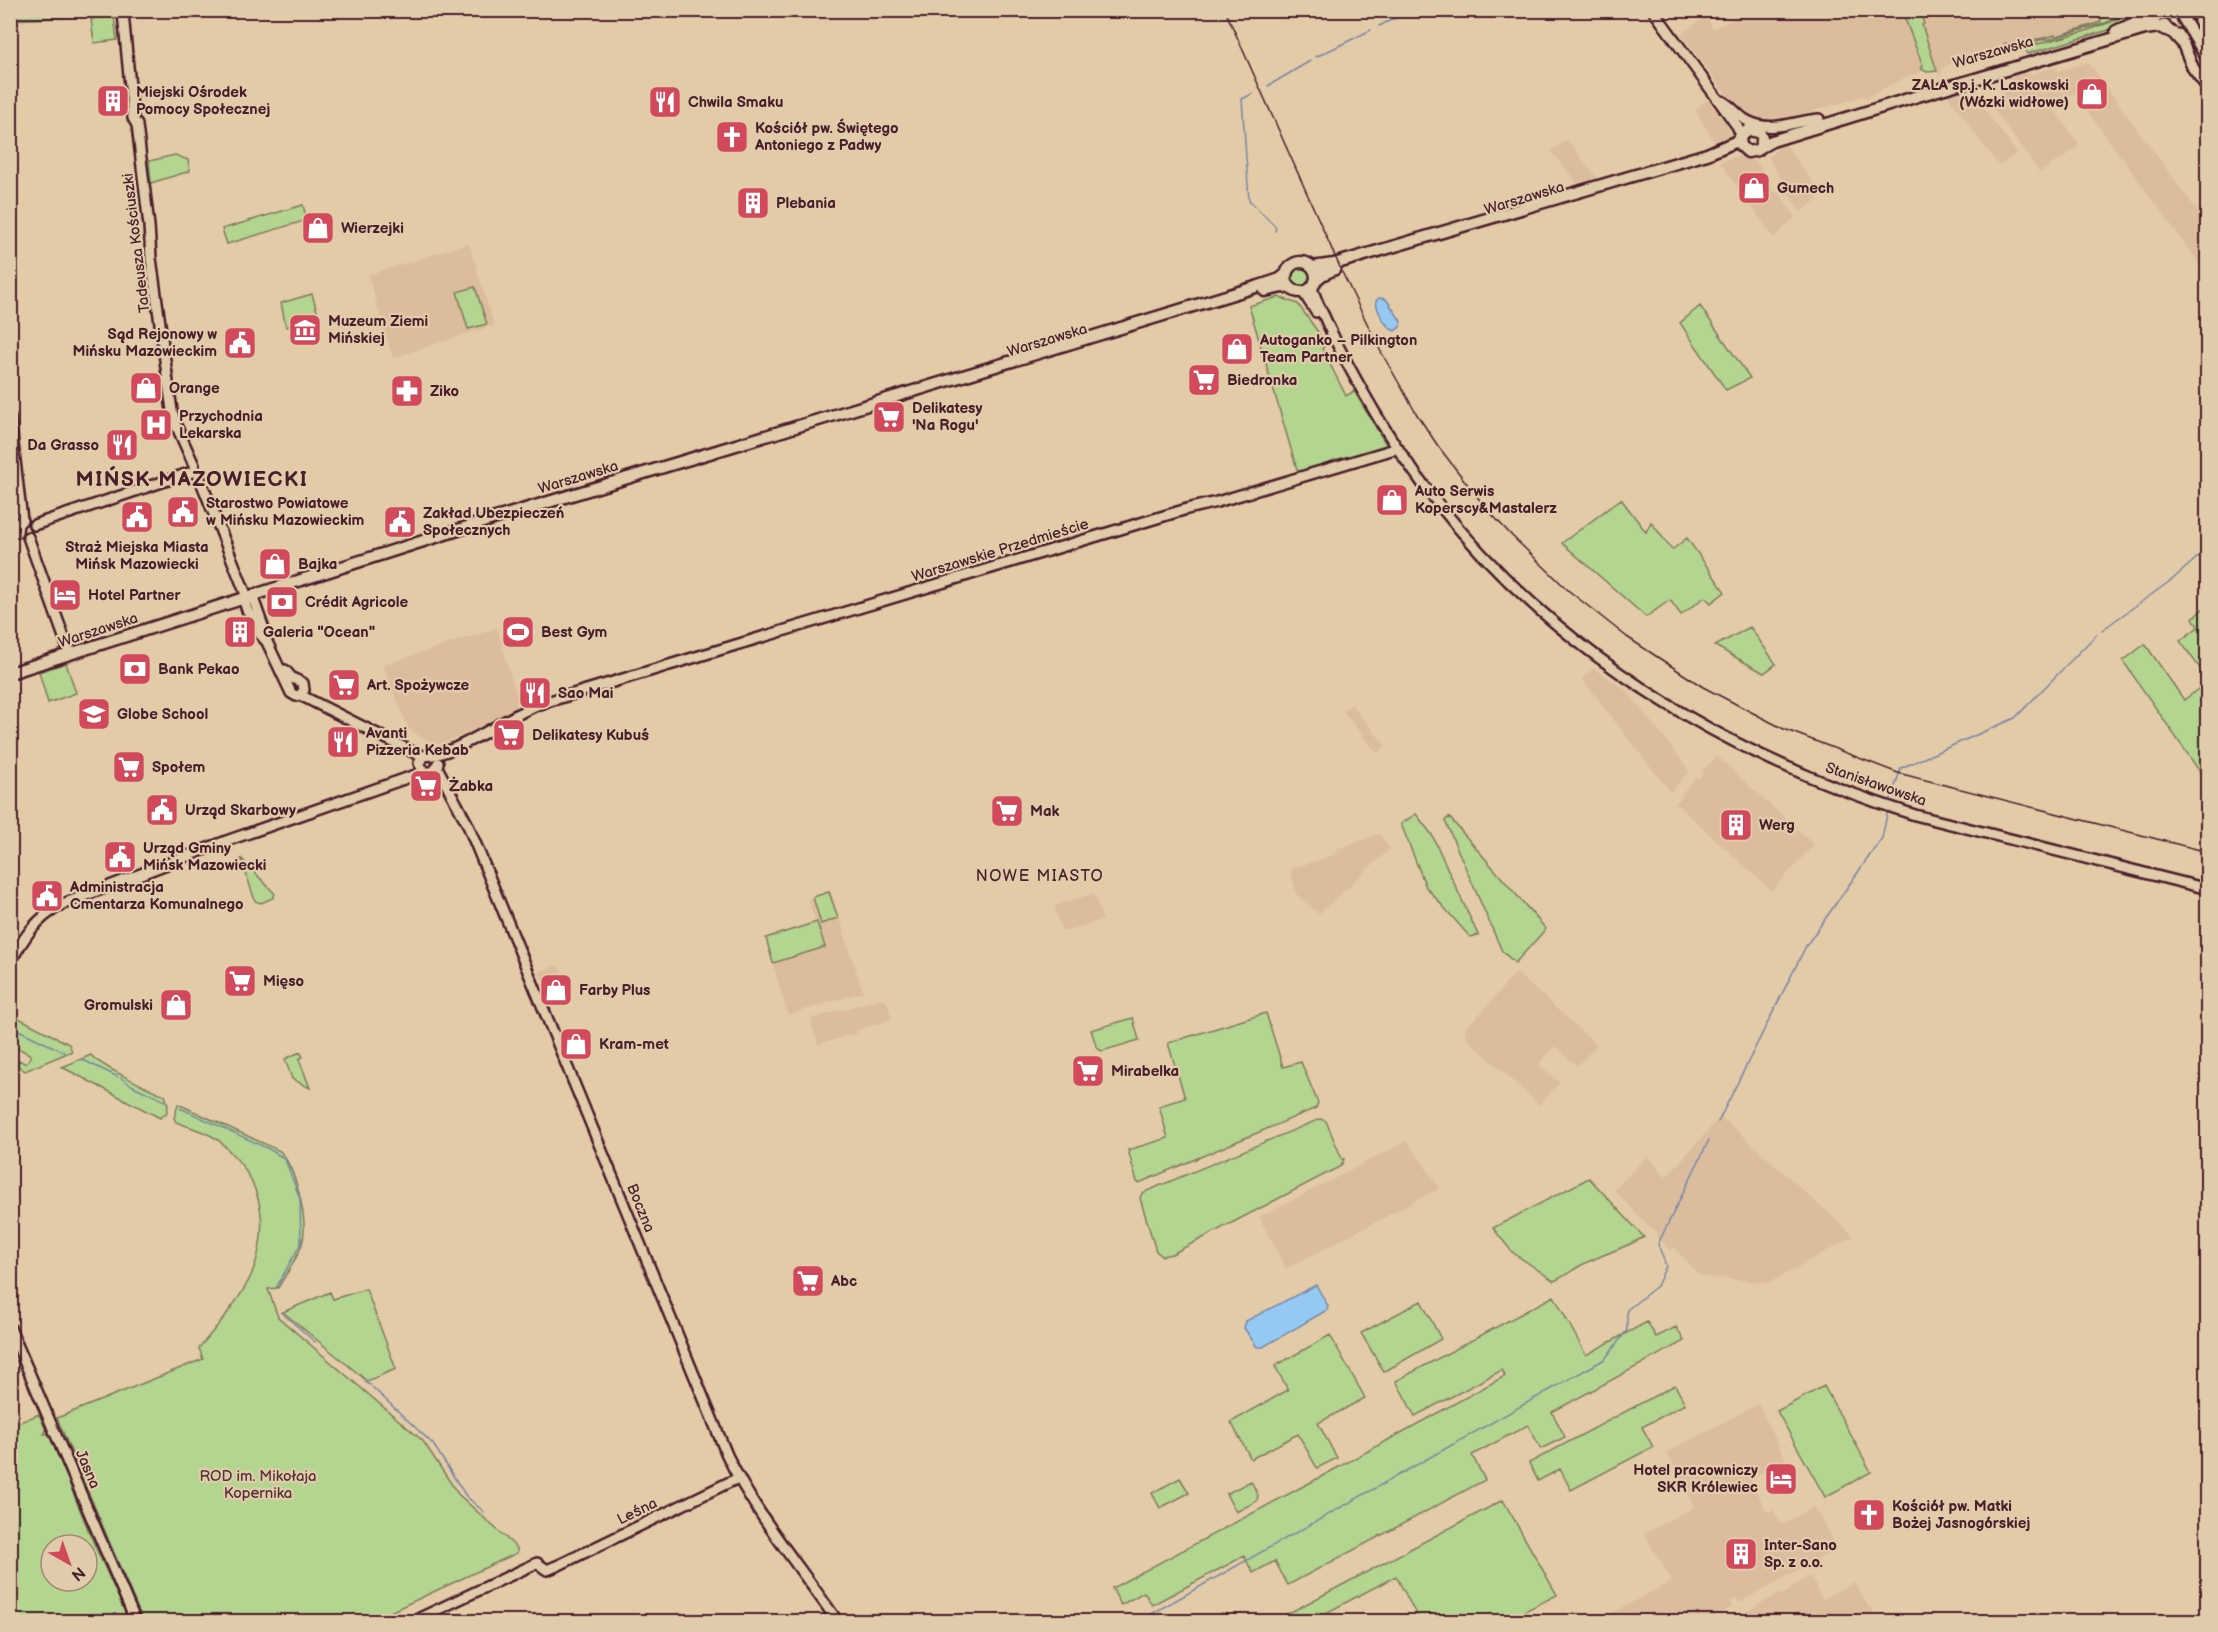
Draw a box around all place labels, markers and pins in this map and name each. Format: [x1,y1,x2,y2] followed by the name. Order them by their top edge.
[1912,76,2069,112] place label: ZALA sp.j. K. Laskowski (Wózki widłowe)
[2074,76,2110,112] shop icon: ZALA sp.j. K. Laskowski (Wózki widłowe)
[95,83,131,119] building icon: Miejski Ośrodek Pomocy Społecznej
[136,83,270,119] place label: Miejski Ośrodek Pomocy Społecznej
[647,84,683,120] restaurant icon: Chwila Smaku
[688,93,783,112] place label: Chwila Smaku
[754,118,899,155] place label: Kościół pw. Świętego Antoniego z Padwy
[714,119,750,155] church icon: Kościół pw. Świętego Antoniego z Padwy
[1736,170,1772,206] shop icon: Gumech
[1777,179,1834,198] place label: Gumech
[735,185,771,221] building icon: Plebania
[776,194,836,213] place label: Plebania
[300,210,336,246] shop icon: Wierzejki
[341,219,404,238] place label: Wierzejki
[287,312,323,348] museum icon: Muzeum Ziemi Mińskiej
[328,312,428,348] place label: Muzeum Ziemi Mińskiej
[73,325,217,361] place label: Sąd Rejonowy w Mińsku Mazowieckim
[222,325,258,361] public building icon: Sąd Rejonowy w Mińsku Mazowieckim
[1219,331,1255,367] shop icon: Autoganko – Pilkington Team Partner
[1259,331,1417,367] place label: Autoganko – Pilkington Team Partner
[1186,362,1222,398] supermarket icon: Biedronka
[128,370,164,406] shop icon: Orange
[1227,371,1297,390] place label: Biedronka
[389,373,425,409] pharmacy icon: Ziko
[169,379,220,398] place label: Orange
[430,382,459,401] place label: Ziko
[871,399,907,435] supermarket icon: Delikatesy 'Na Rogu'
[912,399,982,435] place label: Delikatesy 'Na Rogu'
[138,407,174,443] hospital icon: Przychodnia Lekarska
[179,407,263,443] place label: Przychodnia Lekarska
[104,427,140,463] restaurant icon: Da Grasso
[27,436,99,455] place label: Da Grasso
[1374,482,1410,518] shop icon: Auto Serwis Koperscy&Mastalerz
[1414,482,1557,518] place label: Auto Serwis Koperscy&Mastalerz
[165,494,201,530] public building icon: Starostwo Powiatowe w Mińsku Mazowieckim
[206,494,365,530] place label: Starostwo Powiatowe w Mińsku Mazowieckim
[119,499,155,535] public building icon: Straż Miejska Miasta Mińsk Mazowiecki
[382,504,418,540] public building icon: Zakład Ubezpieczeń Społecznych
[423,504,564,540] place label: Zakład Ubezpieczeń Społecznych
[65,538,209,574] place label: Straż Miejska Miasta Mińsk Mazowiecki
[257,546,293,582] shop icon: Bajka
[298,555,337,574] place label: Bajka
[47,577,83,613] hotel icon: Hotel Partner
[264,584,300,620] bank icon: Crédit Agricole
[88,586,181,605] place label: Hotel Partner
[305,593,409,612] place label: Crédit Agricole
[222,614,258,650] building icon: Galeria "Ocean"
[500,614,536,650] sports icon: Best Gym
[263,623,375,642] place label: Galeria "Ocean"
[541,623,608,642] place label: Best Gym
[117,651,153,687] bank icon: Bank Pekao
[158,660,240,679] place label: Bank Pekao
[326,667,362,703] supermarket icon: Art. Spożywcze
[517,675,553,711] restaurant icon: Sao Mai
[366,676,470,695] place label: Art. Spożywcze
[558,684,614,703] place label: Sao Mai
[76,696,112,732] school or university icon: Globe School
[117,705,208,724] place label: Globe School
[491,717,527,753] supermarket icon: Delikatesy Kubuś
[325,724,361,760] restaurant icon: Avanti Pizzeria Kebab
[365,724,469,760] place label: Avanti Pizzeria Kebab
[532,726,649,745] place label: Delikatesy Kubuś
[111,749,147,785] supermarket icon: Społem
[152,758,206,777] place label: Społem
[408,768,444,804] supermarket icon: Żabka
[449,776,493,796] place label: Żabka
[144,792,180,828] public building icon: Urząd Skarbowy
[989,793,1025,829] supermarket icon: Mak
[185,801,296,820] place label: Urząd Skarbowy
[1030,802,1060,821] place label: Mak
[1718,807,1754,843] building icon: Werg
[1759,816,1795,835] place label: Werg
[102,839,138,875] public building icon: Urząd Gminy Mińsk Mazowiecki
[143,839,267,875] place label: Urząd Gminy Mińsk Mazowiecki
[29,878,65,914] public building icon: Administracja Cmentarza Komunalnego
[69,878,244,914] place label: Administracja Cmentarza Komunalnego
[222,963,258,999] supermarket icon: Mięso
[263,972,305,991] place label: Mięso
[538,972,574,1008] shop icon: Farby Plus
[579,981,650,1000] place label: Farby Plus
[158,987,194,1023] shop icon: Gromulski
[84,996,153,1015] place label: Gromulski
[558,1026,594,1062] shop icon: Kram-met
[599,1035,669,1054] place label: Kram-met
[1070,1053,1106,1089] supermarket icon: Mirabelka
[1111,1062,1179,1081] place label: Mirabelka
[790,1263,826,1299] supermarket icon: Abc
[830,1272,857,1291] place label: Abc
[1633,1461,1758,1497] place label: Hotel pracowniczy SKR Królewiec
[1763,1461,1799,1497] hotel icon: Hotel pracowniczy SKR Królewiec
[1851,1497,1887,1533] church icon: Kościół pw. Matki Bożej Jasnogórskiej
[1892,1497,2030,1533] place label: Kościół pw. Matki Bożej Jasnogórskiej
[1723,1536,1759,1572] building icon: Inter-Sano Sp. z o.o.
[1764,1536,1837,1572] place label: Inter-Sano Sp. z o.o.

